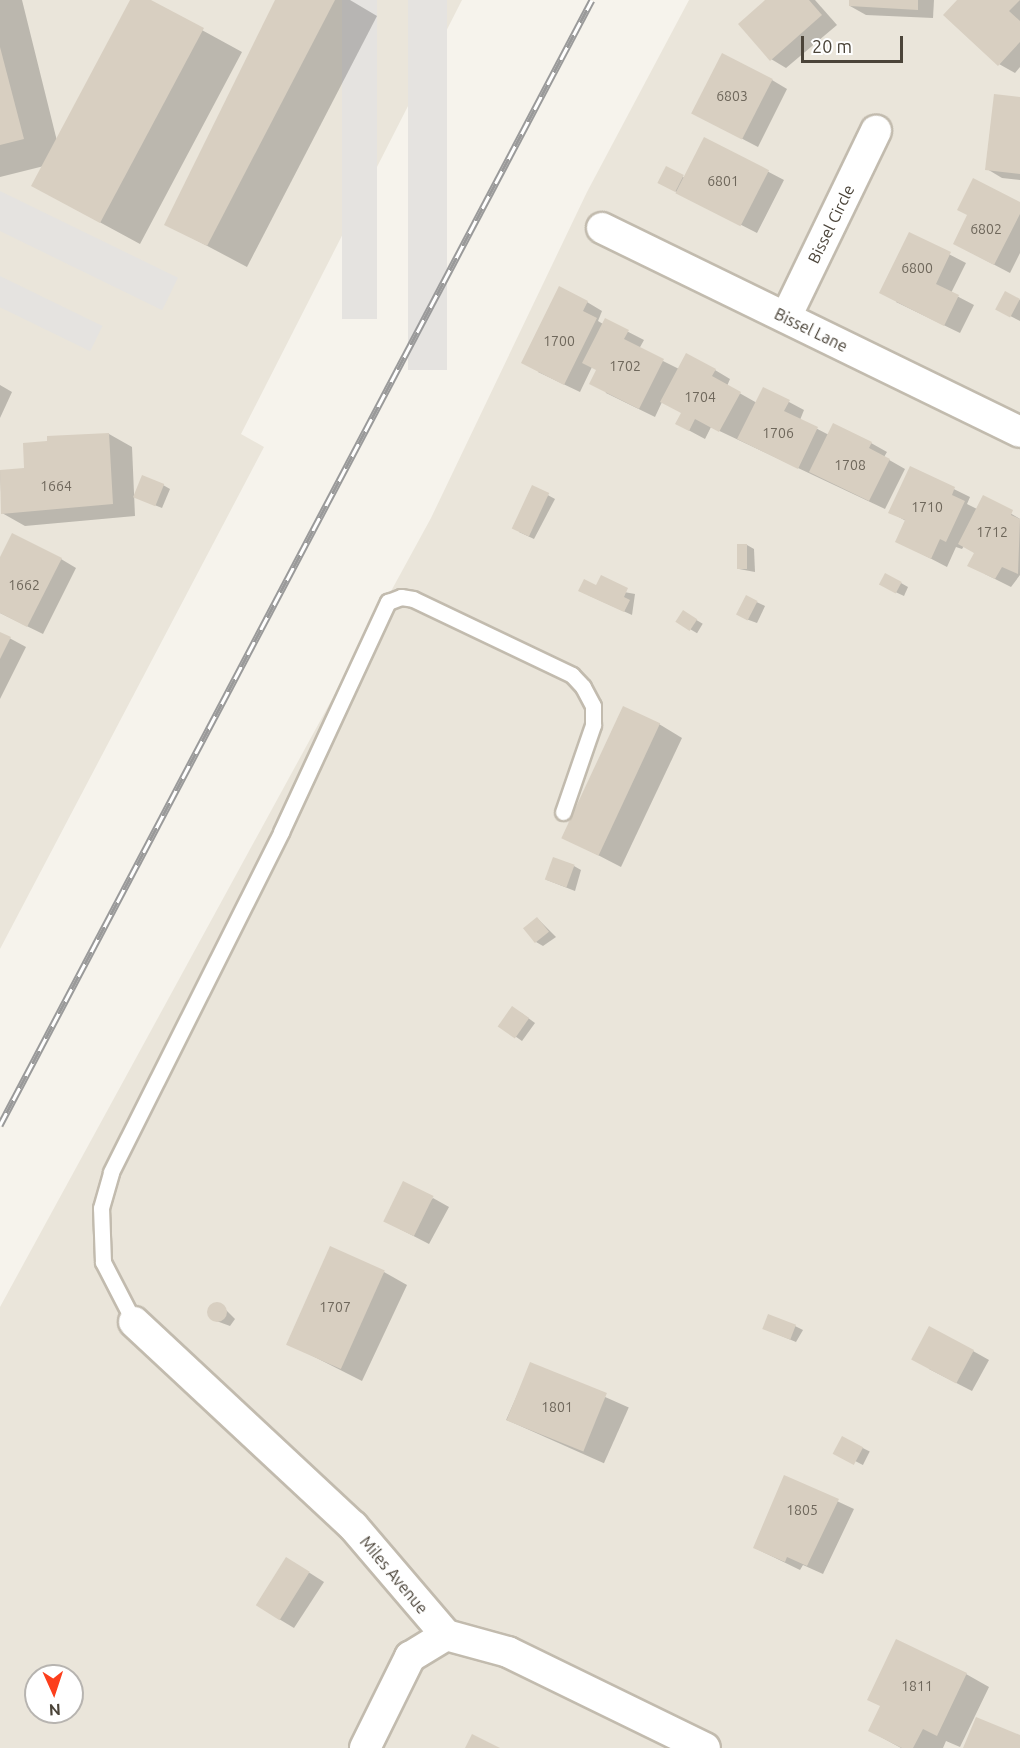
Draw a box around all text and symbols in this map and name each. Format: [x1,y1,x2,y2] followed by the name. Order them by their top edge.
[804,24,906,62] scale bar
[812,36,852,56] text: 20 m
[716,88,748,104] house number: 6803
[707,173,739,189] house number: 6801
[804,182,858,266] street label: Bissel Circle
[970,221,1002,237] house number: 6802
[901,260,933,276] house number: 6800
[771,304,851,356] street label: Bissel Lane
[543,333,575,349] house number: 1700
[609,358,641,374] house number: 1702
[684,389,716,405] house number: 1704
[762,425,794,441] house number: 1706
[834,457,866,473] house number: 1708
[40,478,72,494] house number: 1664
[911,499,943,515] house number: 1710
[976,524,1008,540] house number: 1712
[8,577,40,593] house number: 1662
[319,1299,351,1315] house number: 1707
[541,1399,573,1415] house number: 1801
[786,1502,818,1518] house number: 1805
[356,1532,432,1618] street label: Miles Avenue
[24,1664,84,1724] north arrow
[901,1678,933,1694] house number: 1811
[48,1701,61,1719] text: N

